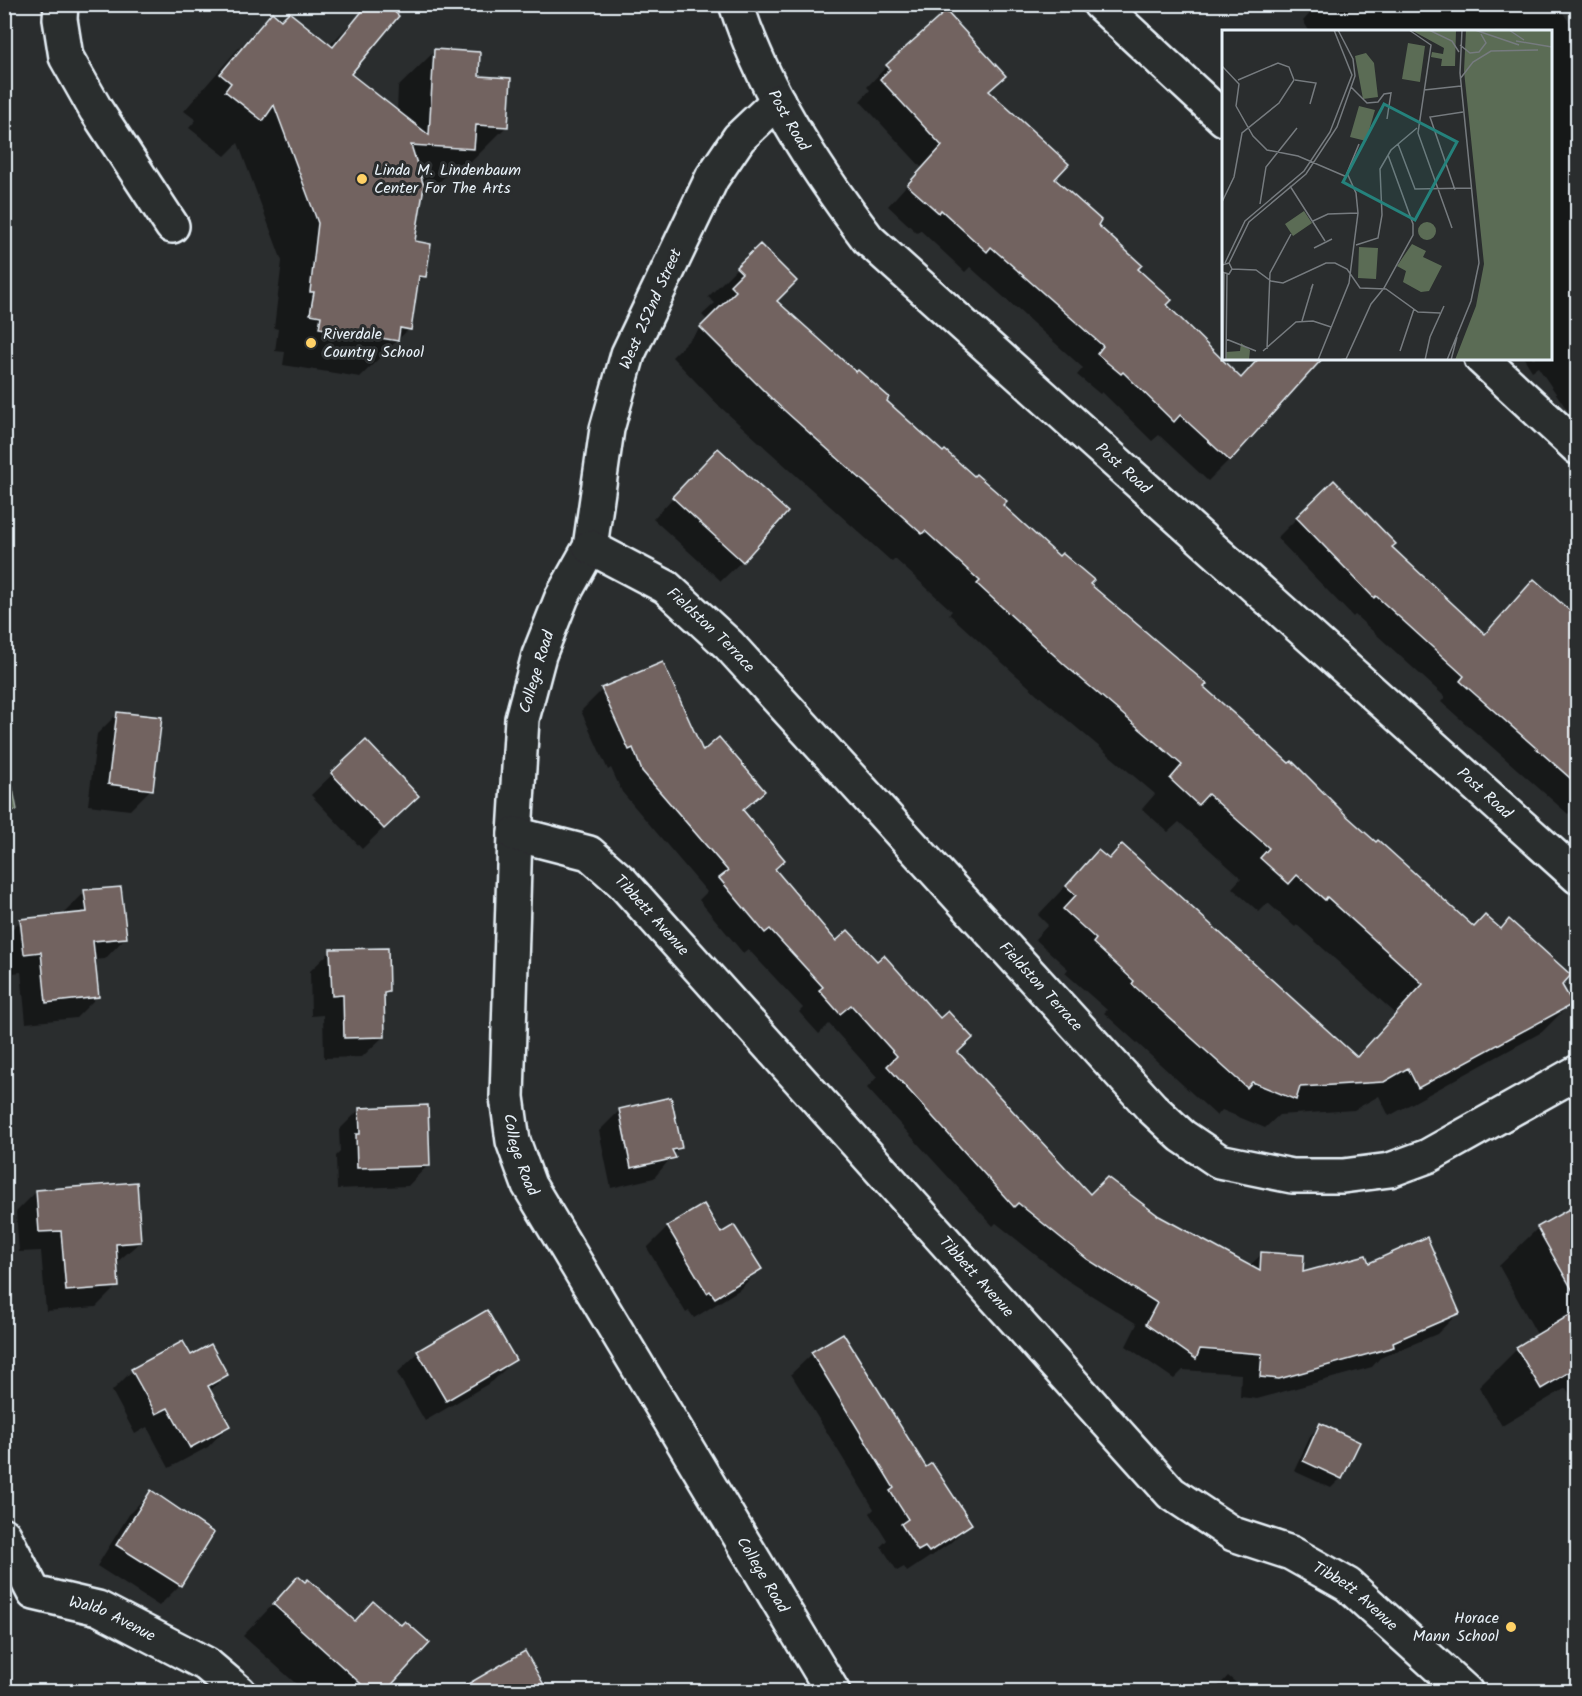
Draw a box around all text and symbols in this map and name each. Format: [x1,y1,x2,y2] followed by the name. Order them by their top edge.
[1222,30,1552,360] inset map
[761,85,817,157] street label: Post Road
[374,158,521,201] place label: Linda M. Lindenbaum Center For The Arts
[355,172,369,186] marker: Linda M. Lindenbaum Center For The Arts
[613,244,689,373] street label: West 252nd Street
[323,322,424,365] place label: Riverdale Country School
[304,336,318,350] marker: Riverdale Country School
[1090,437,1158,501] street label: Post Road
[661,581,761,678] street label: Fieldston Terrace
[513,627,562,716] street label: College Road
[1451,761,1519,826] street label: Post Road
[609,868,695,962] street label: Tibbett Avenue
[993,936,1089,1037] street label: Fieldston Terrace
[497,1112,546,1202] street label: College Road
[933,1230,1020,1323] street label: Tibbett Avenue
[730,1532,796,1619] street label: College Road
[1308,1555,1404,1637] street label: Tibbett Avenue
[67,1589,160,1648] street label: Waldo Avenue
[1413,1606,1499,1649] place label: Horace Mann School
[1504,1620,1518,1634] marker: Horace Mann School

